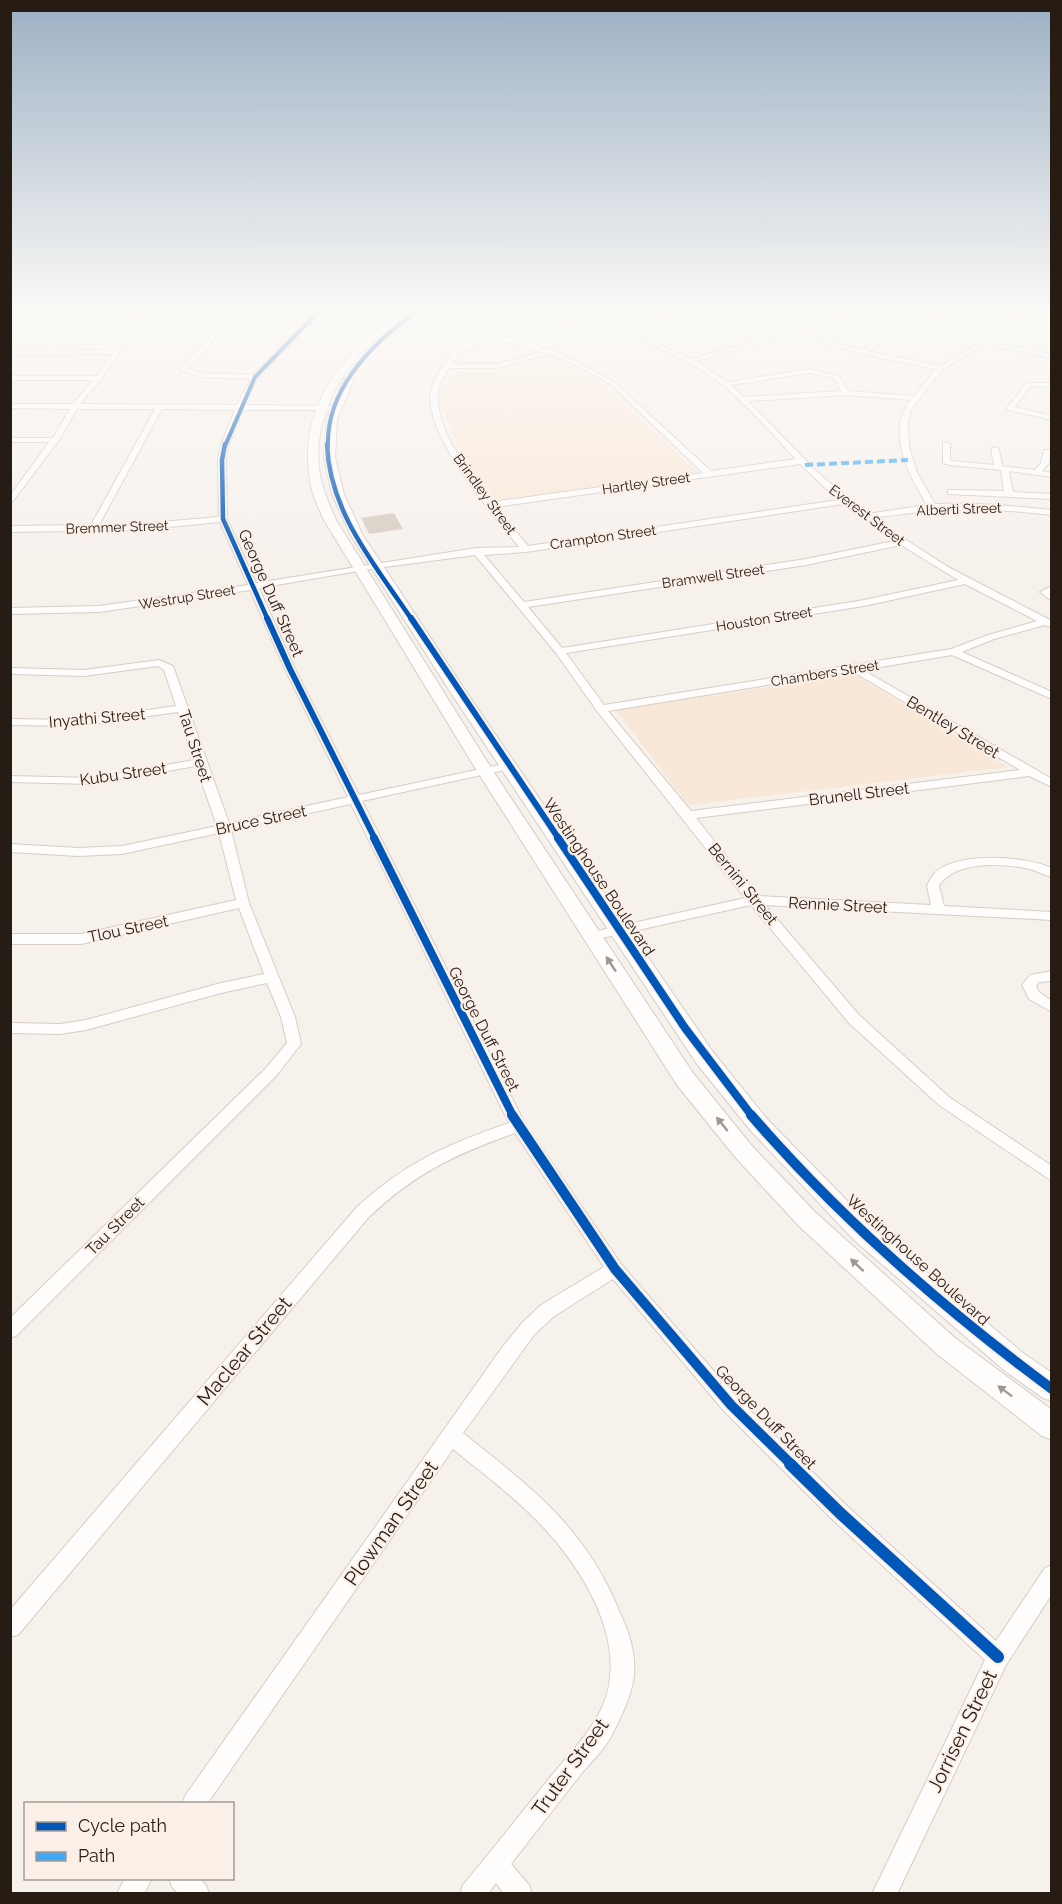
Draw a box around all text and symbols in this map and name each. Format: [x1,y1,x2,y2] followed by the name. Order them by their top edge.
[450,451,520,538] street label: Brindley Street
[601,469,691,497] street label: Hartley Street
[826,481,908,549] street label: Everest Street
[916,500,1002,518] street label: Alberti Street
[65,517,169,537] street label: Bremmer Street
[549,522,657,552] street label: Crampton Street
[234,526,308,660] street label: George Duff Street
[661,561,766,591] street label: Bramwell Street
[138,581,237,613] street label: Westrup Street
[715,603,813,634] street label: Houston Street
[770,657,880,689] street label: Chambers Street
[903,692,1003,762] street label: Bentley Street
[48,704,147,732] street label: Inyathi Street
[174,708,216,785] street label: Tau Street
[78,758,168,789] street label: Kubu Street
[808,778,911,810] street label: Brunell Street
[539,795,659,959] street label: Westinghouse Boulevard
[214,801,309,839] street label: Bruce Street
[704,839,782,929] street label: Bernini Street
[788,893,889,917] street label: Rennie Street
[86,911,170,947] street label: Tlou Street
[606,956,617,972] one-way arrow
[444,963,524,1095] street label: George Duff Street
[716,1117,728,1132] one-way arrow
[843,1191,993,1329] street label: Westinghouse Boulevard
[82,1192,149,1259] street label: Tau Street
[850,1259,865,1272] one-way arrow
[192,1292,297,1410] street label: Maclear Street
[711,1361,821,1474] street label: George Duff Street
[997,1386,1012,1398] one-way arrow
[339,1456,443,1590] street label: Plowman Street
[922,1666,1002,1796] street label: Jorrisen Street
[527,1713,614,1820] street label: Truter Street
[24,1802,234,1880] legend
[78,1815,167,1836] text: Cycle path
[78,1845,115,1866] text: Path

